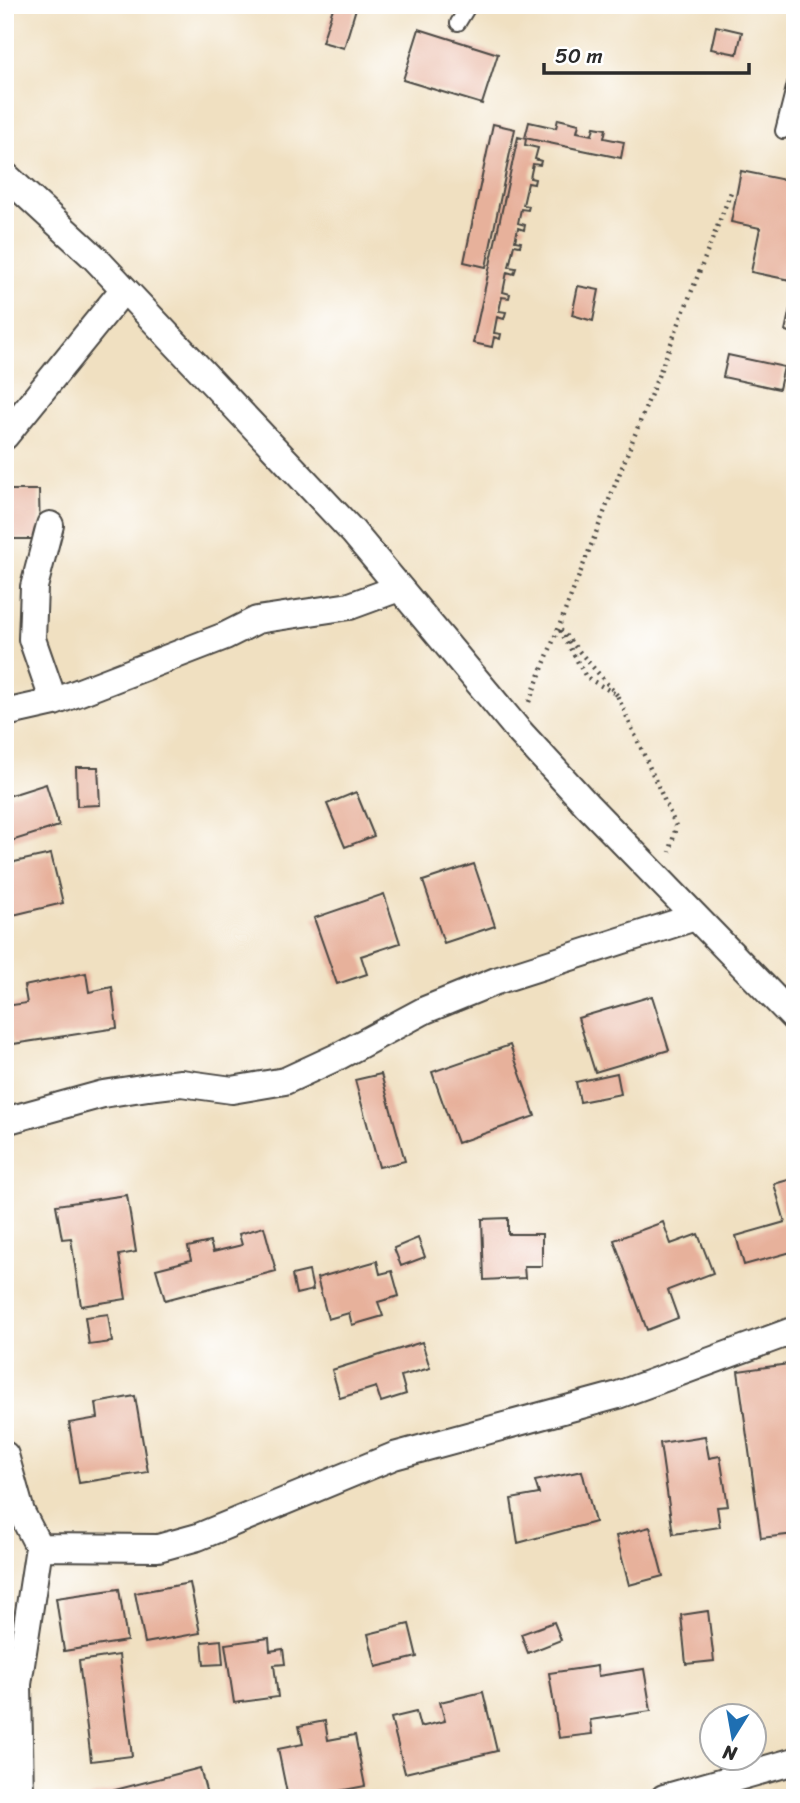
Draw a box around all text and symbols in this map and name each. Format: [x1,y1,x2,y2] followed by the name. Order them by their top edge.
[544,32,749,76] scale bar
[555,37,603,75] text: 50 m
[698,1702,768,1772] north arrow
[719,1736,740,1771] text: N

